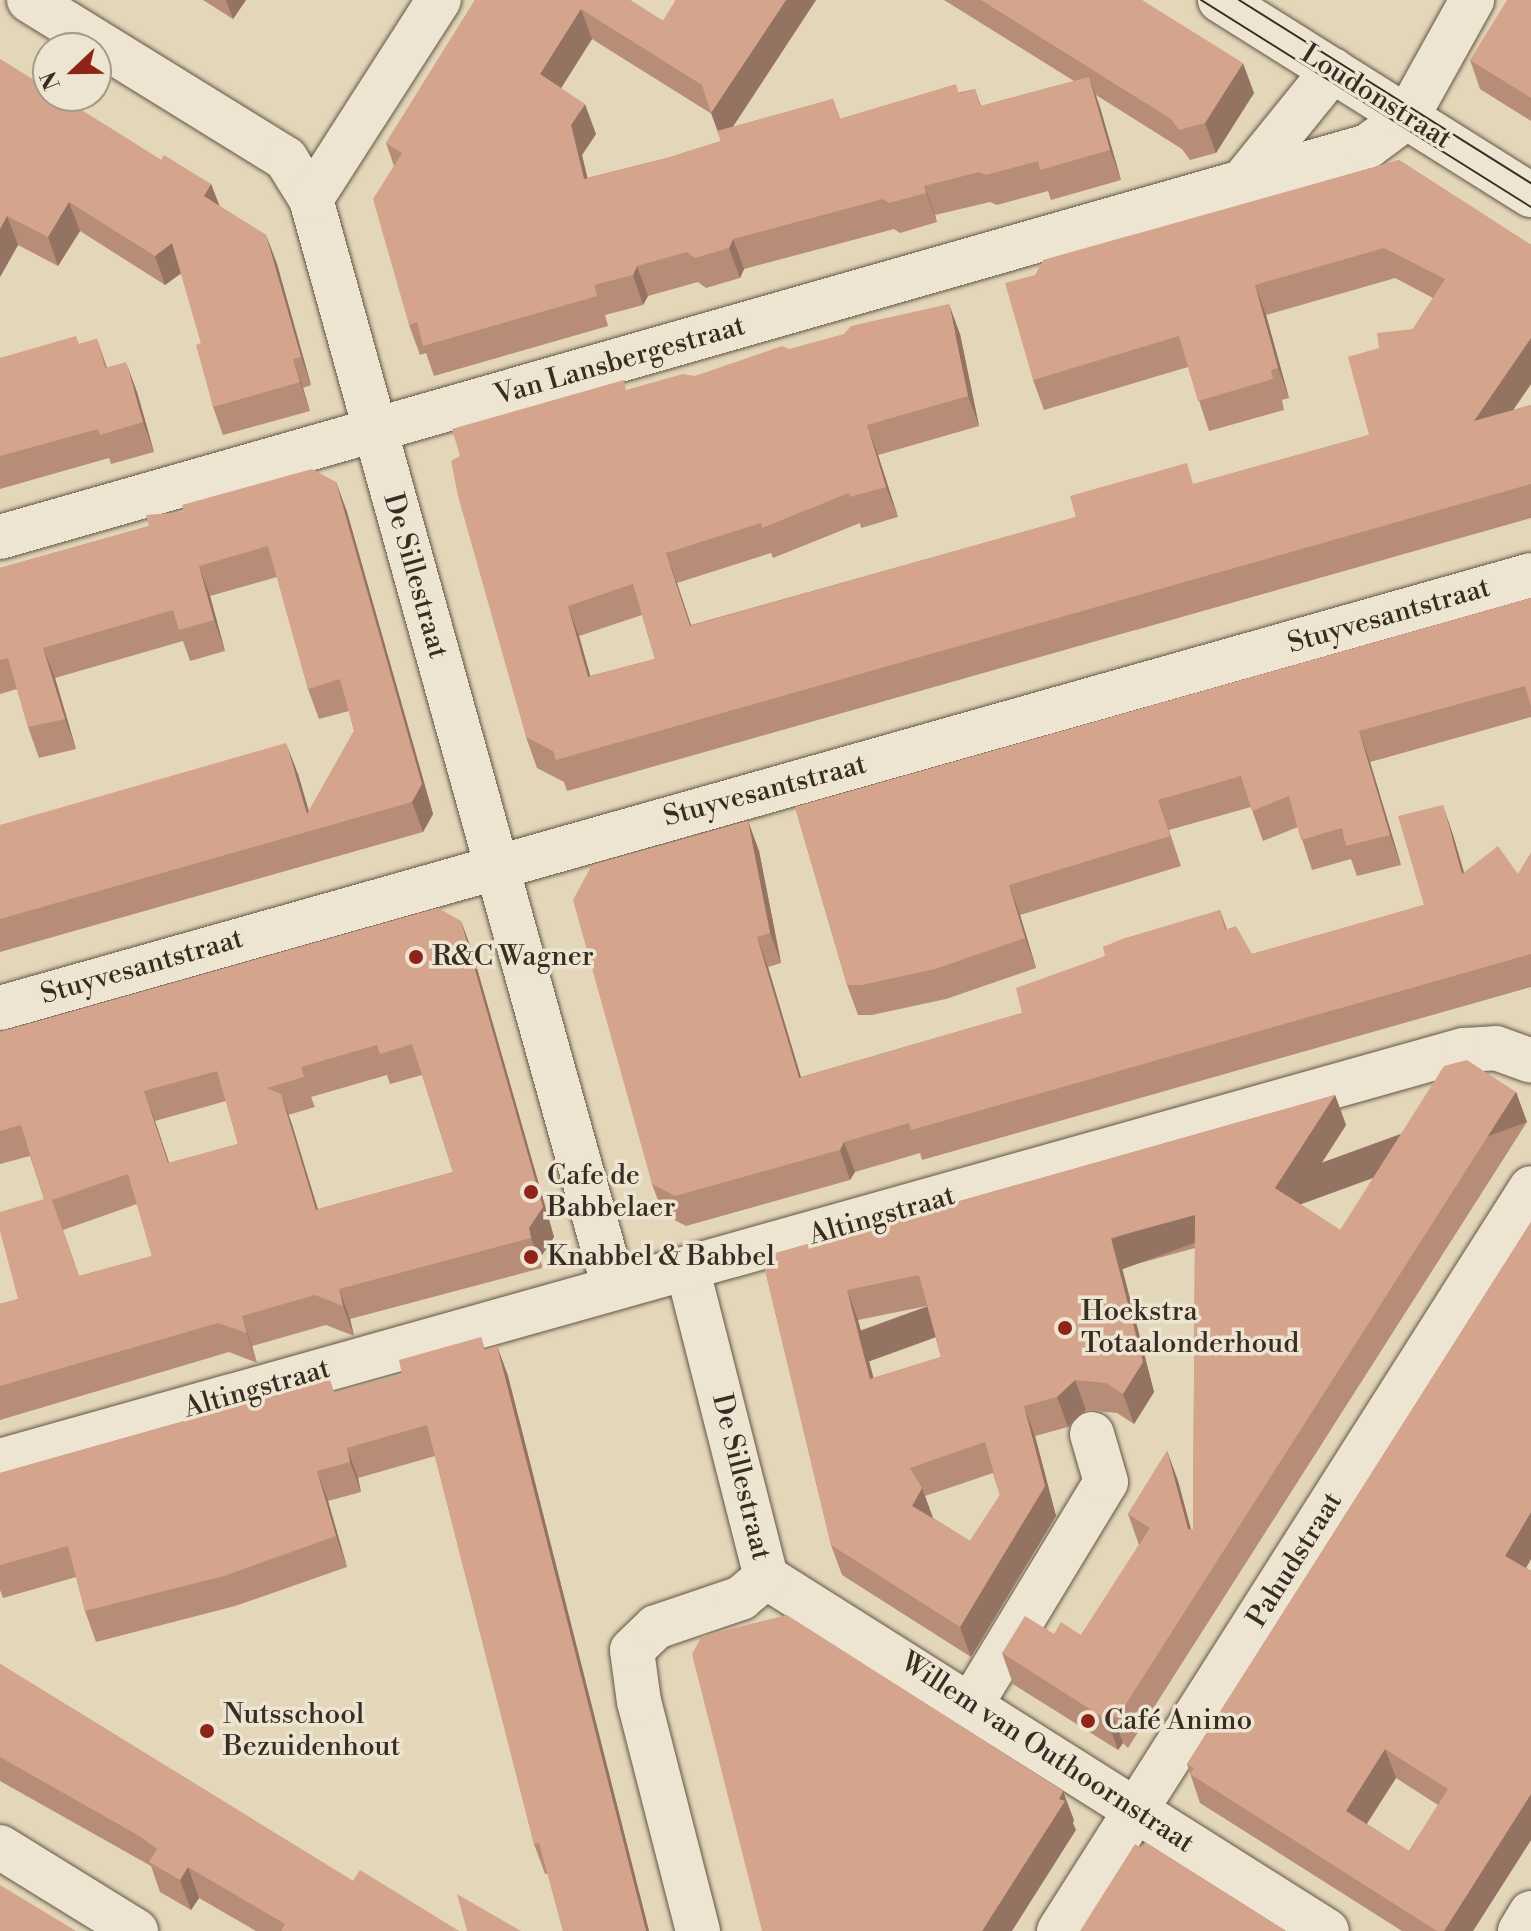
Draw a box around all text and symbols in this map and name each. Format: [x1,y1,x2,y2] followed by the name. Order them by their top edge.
[32,32,112,112] north arrow
[1295,37,1457,157] street label: Loudonstraat
[35,67,67,94] text: N
[491,309,749,413] street label: Van Lansbergestraat
[375,490,455,662] street label: De Sillestraat
[1284,571,1494,661] street label: Stuyvesantstraat
[660,748,870,834] street label: Stuyvesantstraat
[37,922,247,1012] street label: Stuyvesantstraat
[432,940,594,974] place label: R&C Wagner
[407,948,425,966] marker: R&C Wagner
[547,1159,676,1225] place label: Cafe de Babbelaer
[805,1179,959,1253] street label: Altingstraat
[522,1183,540,1201] marker: Cafe de Babbelaer
[547,1240,775,1274] place label: Knabbel & Babbel
[522,1248,540,1266] marker: Knabbel & Babbel
[1081,1295,1299,1361] place label: Hoekstra Totaalonderhoud
[1056,1319,1074,1337] marker: Hoekstra Totaalonderhoud
[180,1352,334,1426] street label: Altingstraat
[704,1390,778,1564] street label: De Sillestraat
[1240,1486,1350,1634] street label: Pahudstraat
[894,1645,1200,1861] street label: Willem van Outhoornstraat
[223,1698,400,1764] place label: Nutsschool Bezuidenhout
[1104,1704,1252,1738] place label: Café Animo
[1079,1712,1097,1730] marker: Café Animo
[198,1722,216,1740] marker: Nutsschool Bezuidenhout

